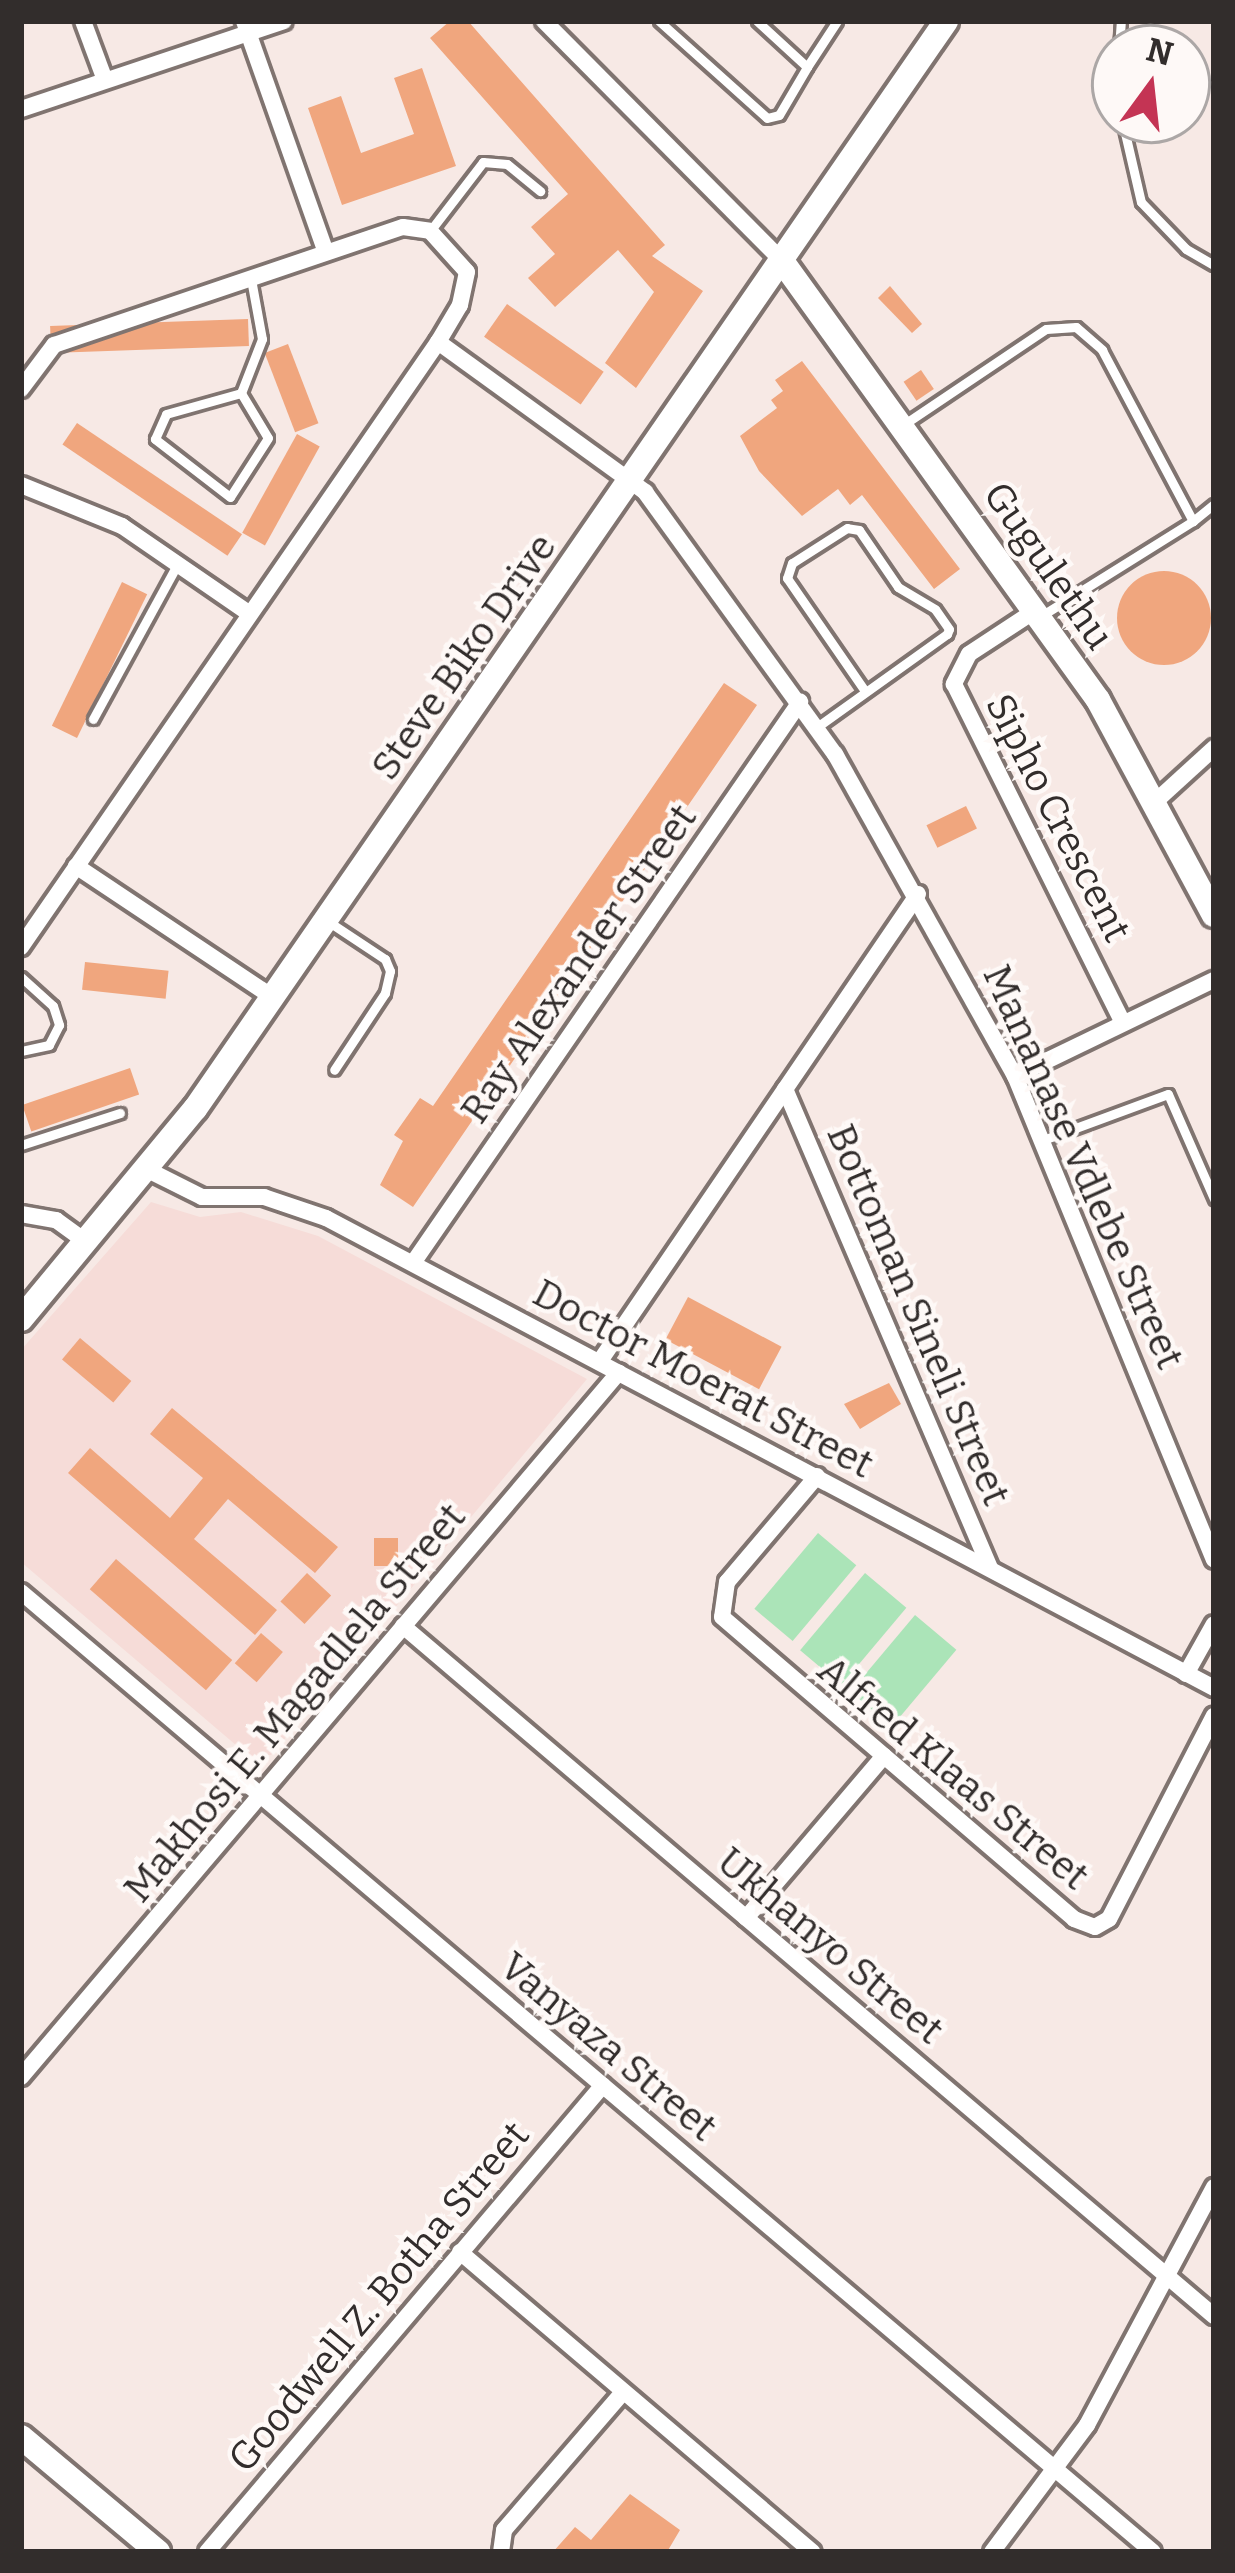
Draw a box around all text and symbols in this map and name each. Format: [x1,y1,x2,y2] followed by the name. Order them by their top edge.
[1091,24,1211,144] north arrow
[1142,30,1177,75] text: N
[973,473,1123,659] street label: Gugulethu
[362,525,566,789] street label: Steve Biko Drive
[976,687,1140,949] street label: Sipho Crescent
[451,796,707,1132] street label: Ray Alexander Street
[973,958,1193,1376] street label: Mananase Vdlebe Street
[817,1118,1019,1512] street label: Bottoman Sineli Street
[525,1270,881,1488] street label: Doctor Moerat Street
[115,1494,475,1912] street label: Makhosi E. Magadlela Street
[808,1646,1098,1900] street label: Alfred Klaas Street
[708,1838,952,2054] street label: Ukhanyo Street
[490,1943,726,2151] street label: Vanyaza Street
[219,2113,539,2481] street label: Goodwell Z. Botha Street

